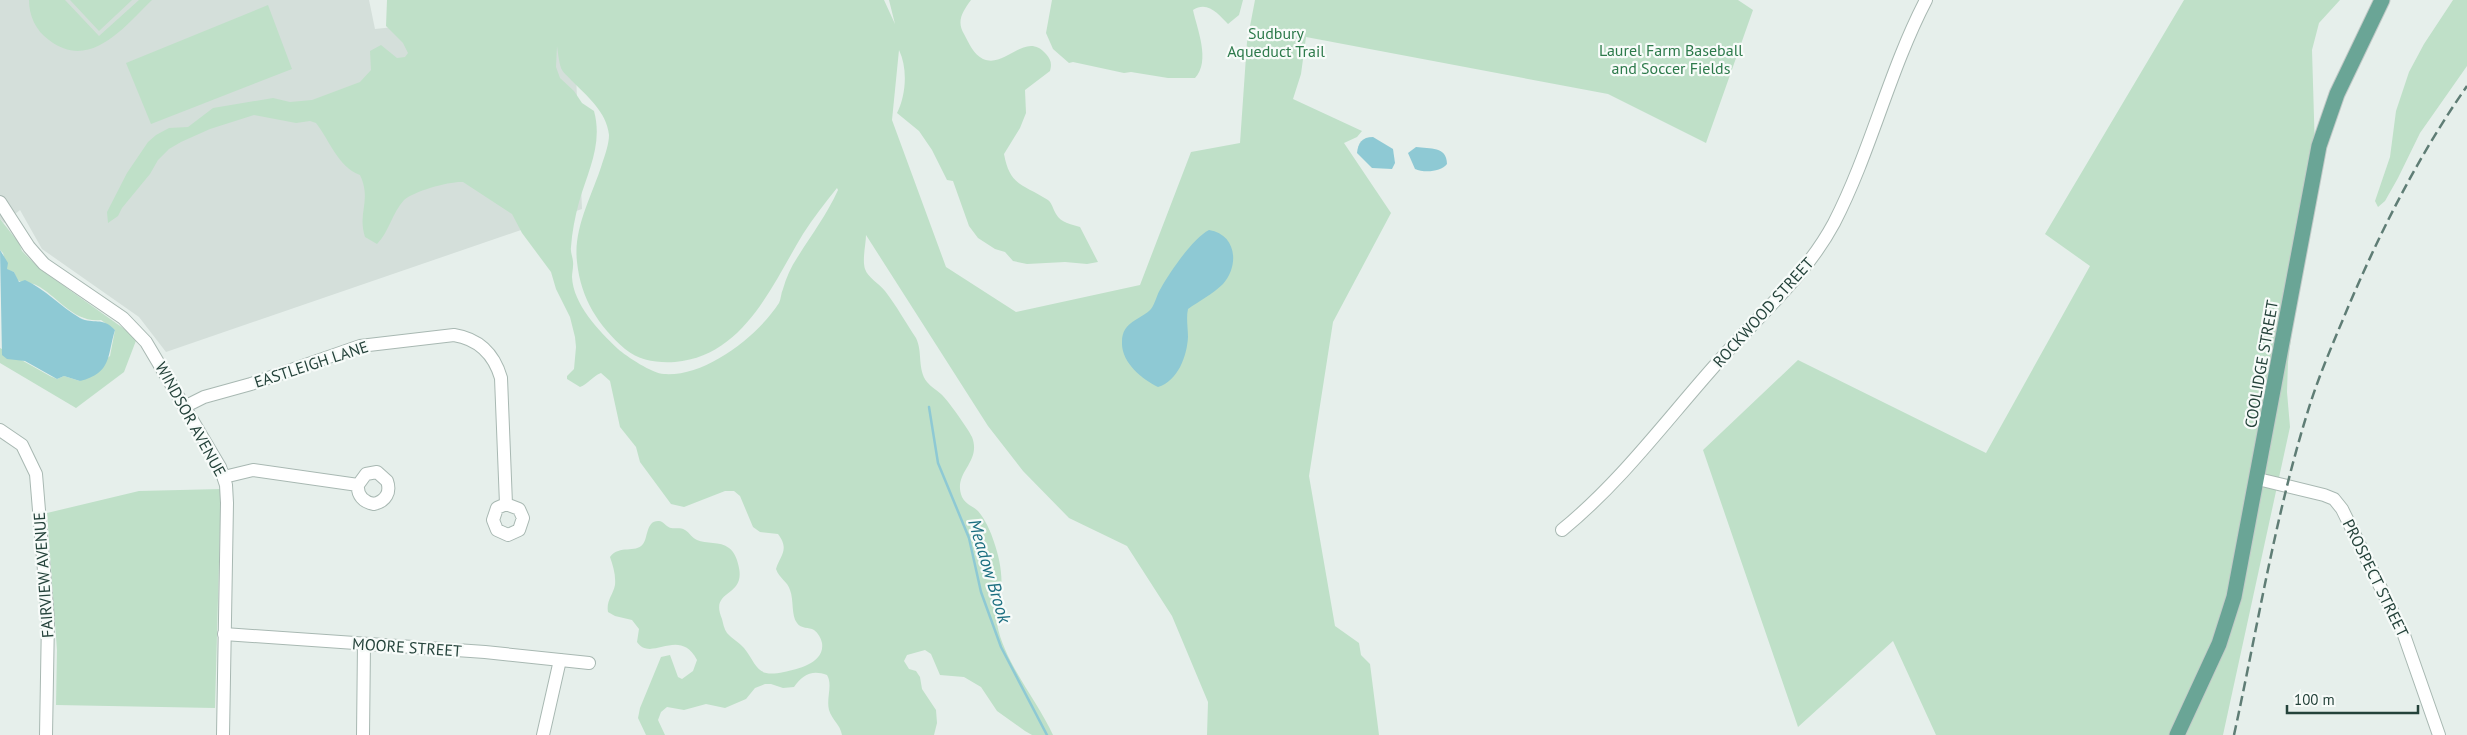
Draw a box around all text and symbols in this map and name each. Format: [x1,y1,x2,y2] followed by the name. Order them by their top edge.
[1227,23,1325,61] park label: Sudbury Aqueduct Trail
[1599,40,1743,78] park label: Laurel Farm Baseball and Soccer Fields
[1708,253,1818,371] street label: ROCKWOOD STREET
[2240,298,2282,430] street label: COOLIDGE STREET
[251,336,371,392] street label: EASTLEIGH LANE
[151,358,231,480] street label: WINDSOR AVENUE
[29,511,57,639] street label: FAIRVIEW AVENUE
[963,516,1017,627] water label: Meadow Brook
[2339,516,2413,640] street label: PROSPECT STREET
[352,633,463,661] street label: MOORE STREET
[2287,682,2418,714] scale bar
[2294,690,2335,709] text: 100 m

